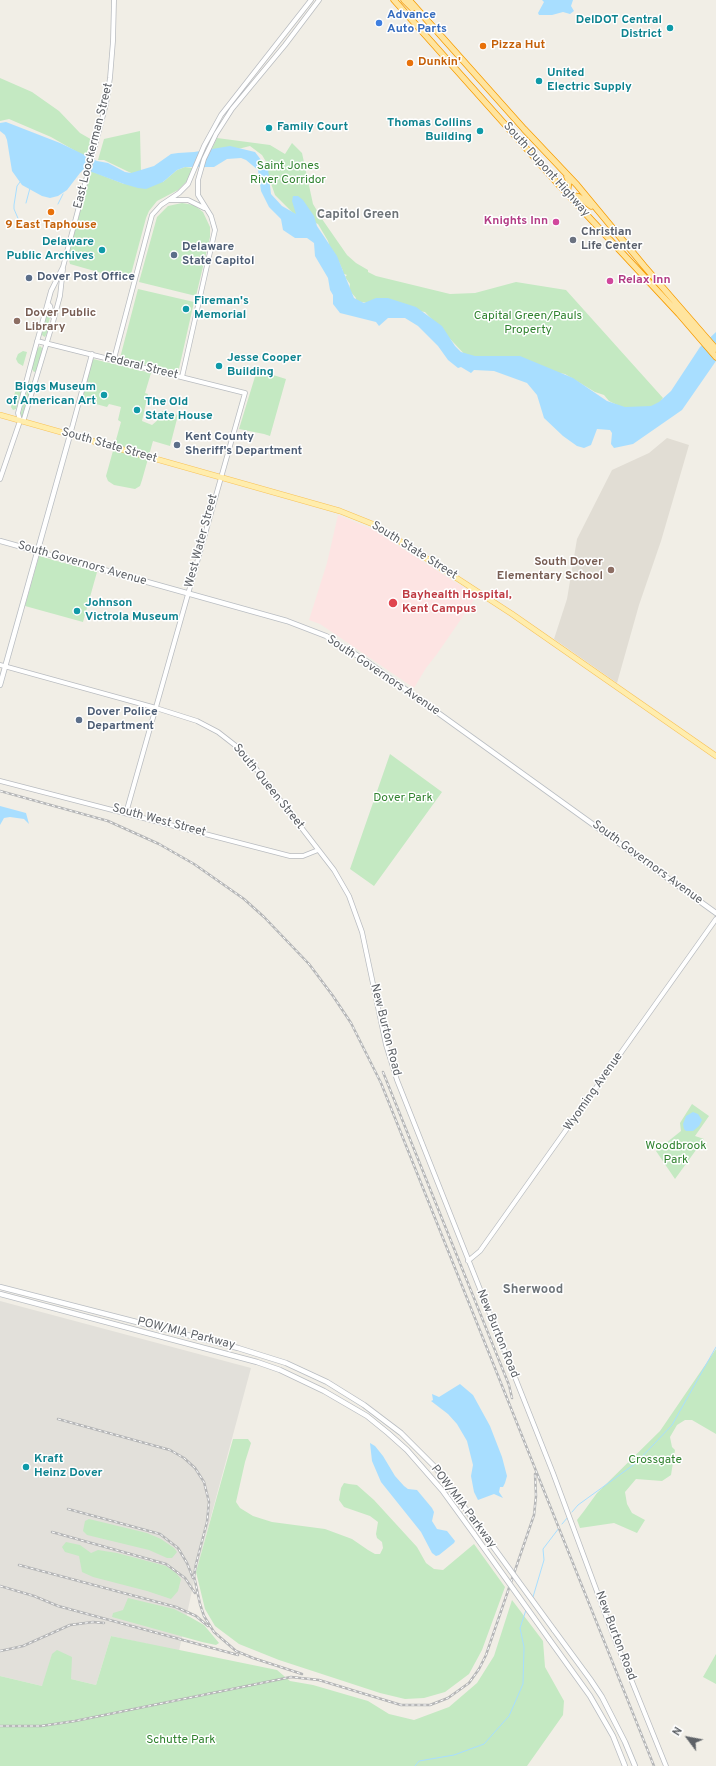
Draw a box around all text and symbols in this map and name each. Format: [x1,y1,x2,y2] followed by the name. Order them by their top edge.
[387,9,447,37] place label: Advance Auto Parts
[576,14,662,42] place label: DelDOT Central District
[374,18,384,28] marker: Advance Auto Parts
[665,23,675,33] marker: DelDOT Central District
[491,39,545,53] place label: Pizza Hut
[478,41,488,51] marker: Pizza Hut
[418,56,461,70] place label: Dunkin'
[405,58,415,68] marker: Dunkin'
[547,67,632,95] place label: United Electric Supply
[534,76,544,86] marker: United Electric Supply
[71,82,117,210] street label: East Loockerman Street
[387,117,472,145] place label: Thomas Collins Building
[500,120,592,220] street label: South Dupont Highway
[277,121,348,135] place label: Family Court
[264,123,274,133] marker: Family Court
[475,126,485,136] marker: Thomas Collins Building
[250,160,326,188] park label: Saint Jones River Corridor
[46,207,56,217] marker: 9 East Taphouse
[317,207,399,223] district label: Capitol Green
[484,215,548,229] place label: Knights Inn
[551,217,561,227] marker: Knights Inn
[5,219,97,233] place label: 9 East Taphouse
[581,226,643,254] place label: Christian Life Center
[568,235,578,245] marker: Christian Life Center
[7,236,94,264] place label: Delaware Public Archives
[182,241,254,269] place label: Delaware State Capitol
[97,245,107,255] marker: Delaware Public Archives
[169,250,179,260] marker: Delaware State Capitol
[37,271,135,285] place label: Dover Post Office
[24,273,34,283] marker: Dover Post Office
[618,274,671,288] place label: Relax Inn
[605,276,615,286] marker: Relax Inn
[194,295,249,323] place label: Fireman's Memorial
[181,304,191,314] marker: Fireman's Memorial
[25,307,96,335] place label: Dover Public Library
[474,310,582,338] park label: Capital Green/Pauls Property
[12,316,22,326] marker: Dover Public Library
[103,351,179,383] street label: Federal Street
[227,352,302,380] place label: Jesse Cooper Building
[214,361,224,371] marker: Jesse Cooper Building
[6,381,96,409] place label: Biggs Museum of American Art
[99,390,109,400] marker: Biggs Museum of American Art
[145,396,213,424] place label: The Old State House
[132,405,142,415] marker: The Old State House
[60,425,158,467] street label: South State Street
[185,431,302,459] place label: Kent County Sheriff's Department
[172,440,182,450] marker: Kent County Sheriff's Department
[183,493,221,589] street label: West Water Street
[368,519,460,583] street label: South State Street
[16,539,148,589] street label: South Governors Avenue
[497,556,603,584] place label: South Dover Elementary School
[606,565,616,575] marker: South Dover Elementary School
[402,589,512,617] place label: Bayhealth Hospital, Kent Campus
[85,597,179,625] place label: Johnson Victrola Museum
[387,597,399,609] marker: Bayhealth Hospital, Kent Campus
[72,606,82,616] marker: Johnson Victrola Museum
[324,633,442,719] street label: South Governors Avenue
[87,706,158,734] place label: Dover Police Department
[74,715,84,725] marker: Dover Police Department
[229,741,307,833] street label: South Queen Street
[373,792,433,806] park label: Dover Park
[111,802,207,840] street label: South West Street
[589,818,705,908] street label: South Governors Avenue
[367,983,403,1077] street label: New Burton Road
[562,1050,626,1134] street label: Wyoming Avenue
[645,1140,707,1168] park label: Woodbrook Park
[503,1282,563,1298] district label: Sherwood
[473,1288,521,1380] street label: New Burton Road
[136,1315,236,1353] street label: POW/MIA Parkway
[34,1453,103,1481] place label: Kraft Heinz Dover
[628,1454,682,1468] park label: Crossgate
[21,1462,31,1472] marker: Kraft Heinz Dover
[427,1463,499,1551] street label: POW/MIA Parkway
[591,1589,639,1683] street label: New Burton Road
[668,1718,708,1758] north arrow
[670,1725,686,1739] text: N
[146,1734,216,1748] park label: Schutte Park

